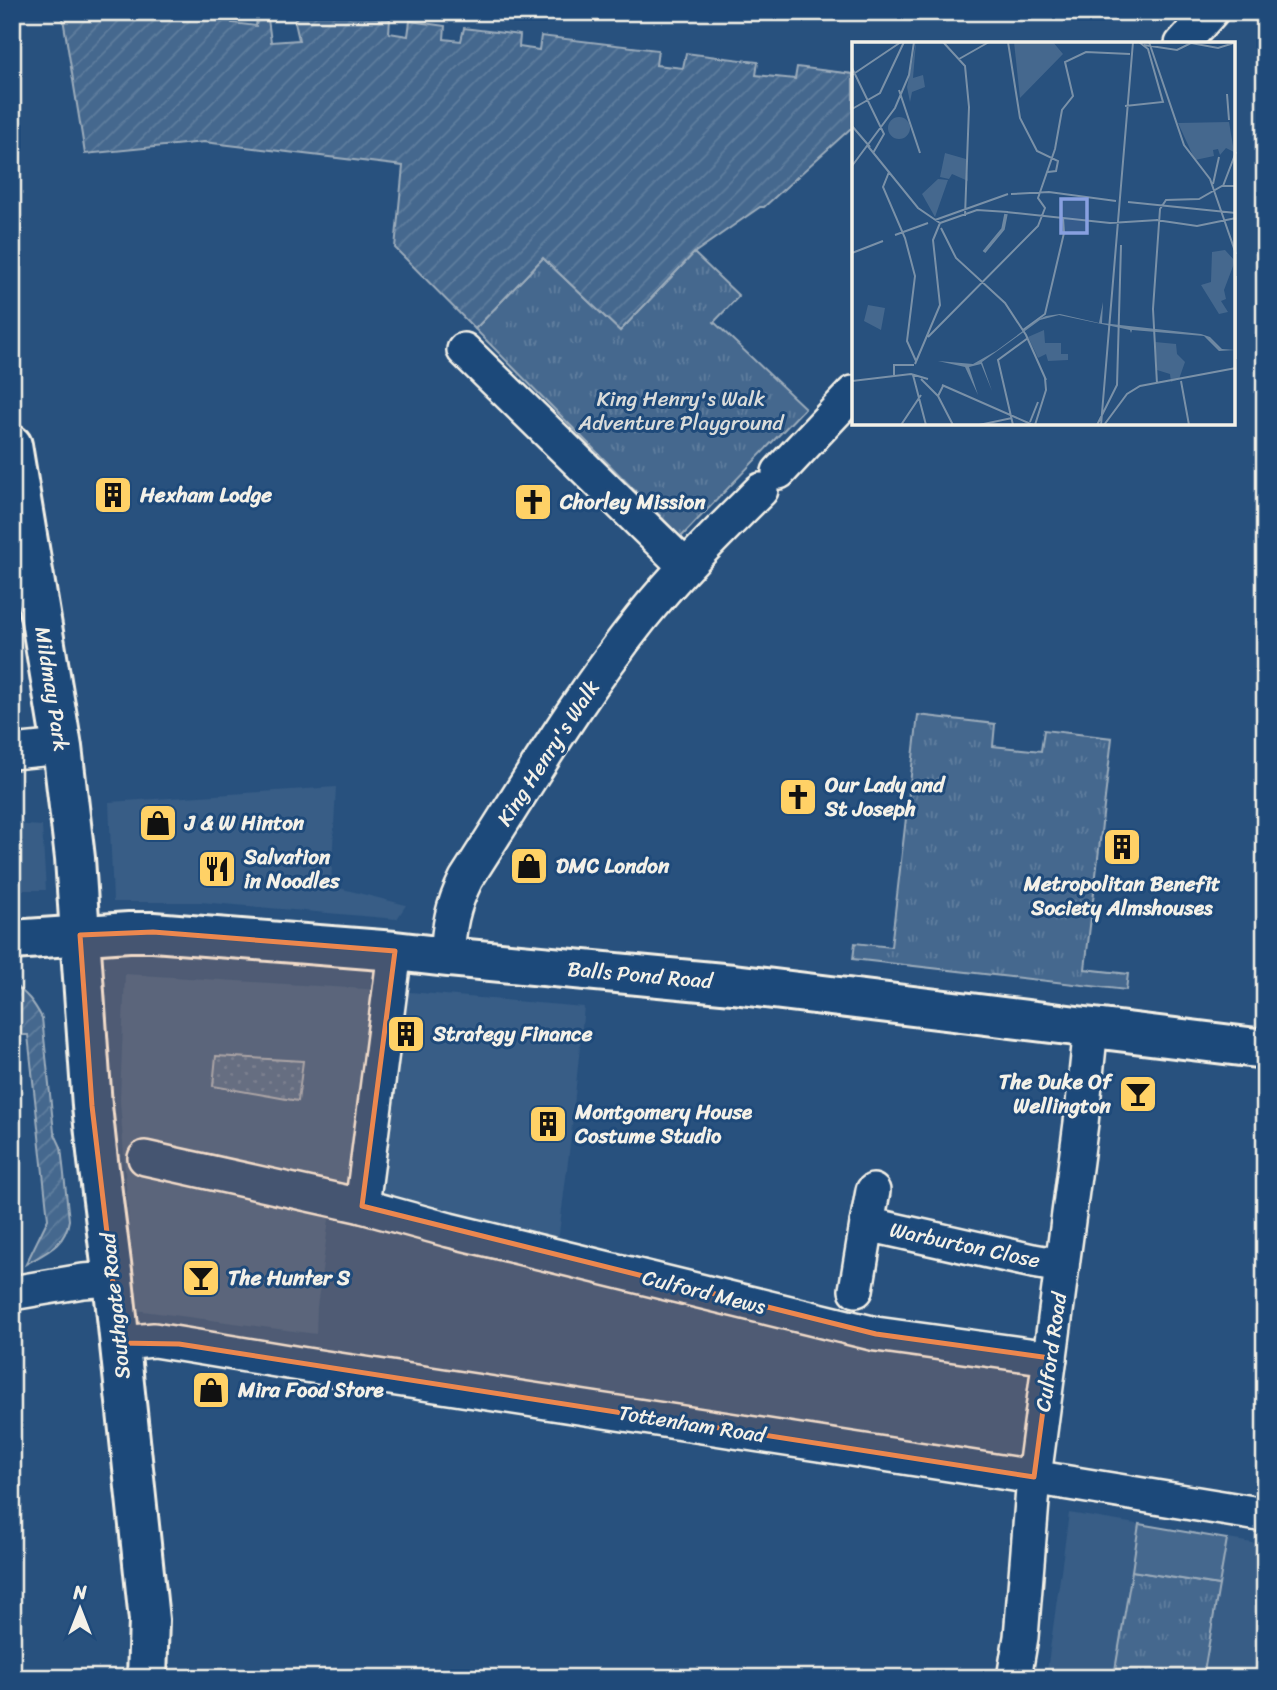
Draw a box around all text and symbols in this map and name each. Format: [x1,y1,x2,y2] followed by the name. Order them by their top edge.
[852,42,1235,425] inset map
[577,380,785,442] park label: King Henry's Walk Adventure Playground
[92,474,134,516] building icon: Hexham Lodge
[139,476,272,514] place label: Hexham Lodge
[512,481,554,523] church icon: Chorley Mission
[559,483,706,521] place label: Chorley Mission
[23,624,81,754] street label: Mildmay Park
[486,672,610,834] street label: King Henry's Walk
[824,766,946,828] place label: Our Lady and St Joseph
[777,776,819,818] church icon: Our Lady and St Joseph
[137,802,179,844] shop icon: J & W Hinton
[184,804,305,842] place label: J & W Hinton
[1101,826,1143,868] building icon: Metropolitan Benefit Society Almshouses
[243,838,341,900] place label: Salvation in Noodles
[508,845,550,887] shop icon: DMC London
[556,847,670,885] place label: DMC London
[196,848,238,890] restaurant icon: Salvation in Noodles
[1023,865,1221,927] place label: Metropolitan Benefit Society Almshouses
[566,950,716,1000] street label: Balls Pond Road
[385,1013,427,1055] building icon: Strategy Finance
[432,1015,593,1053] place label: Strategy Finance
[999,1063,1114,1125] place label: The Duke Of Wellington
[1117,1073,1159,1115] bar icon: The Duke Of Wellington
[574,1093,753,1155] place label: Montgomery House Costume Studio
[527,1103,569,1145] building icon: Montgomery House Costume Studio
[886,1211,1044,1280] street label: Warburton Close
[88,1229,142,1381] street label: Southgate Road
[180,1257,222,1299] bar icon: The Hunter S
[638,1258,770,1326] street label: Culford Mews
[228,1259,351,1297] place label: The Hunter S
[1024,1288,1078,1414] street label: Culford Road
[190,1369,232,1411] shop icon: Mira Food Store
[237,1371,385,1409] place label: Mira Food Store
[616,1394,770,1455] street label: Tottenham Road
[46,1574,116,1644] north arrow
[72,1576,87,1609] text: N

